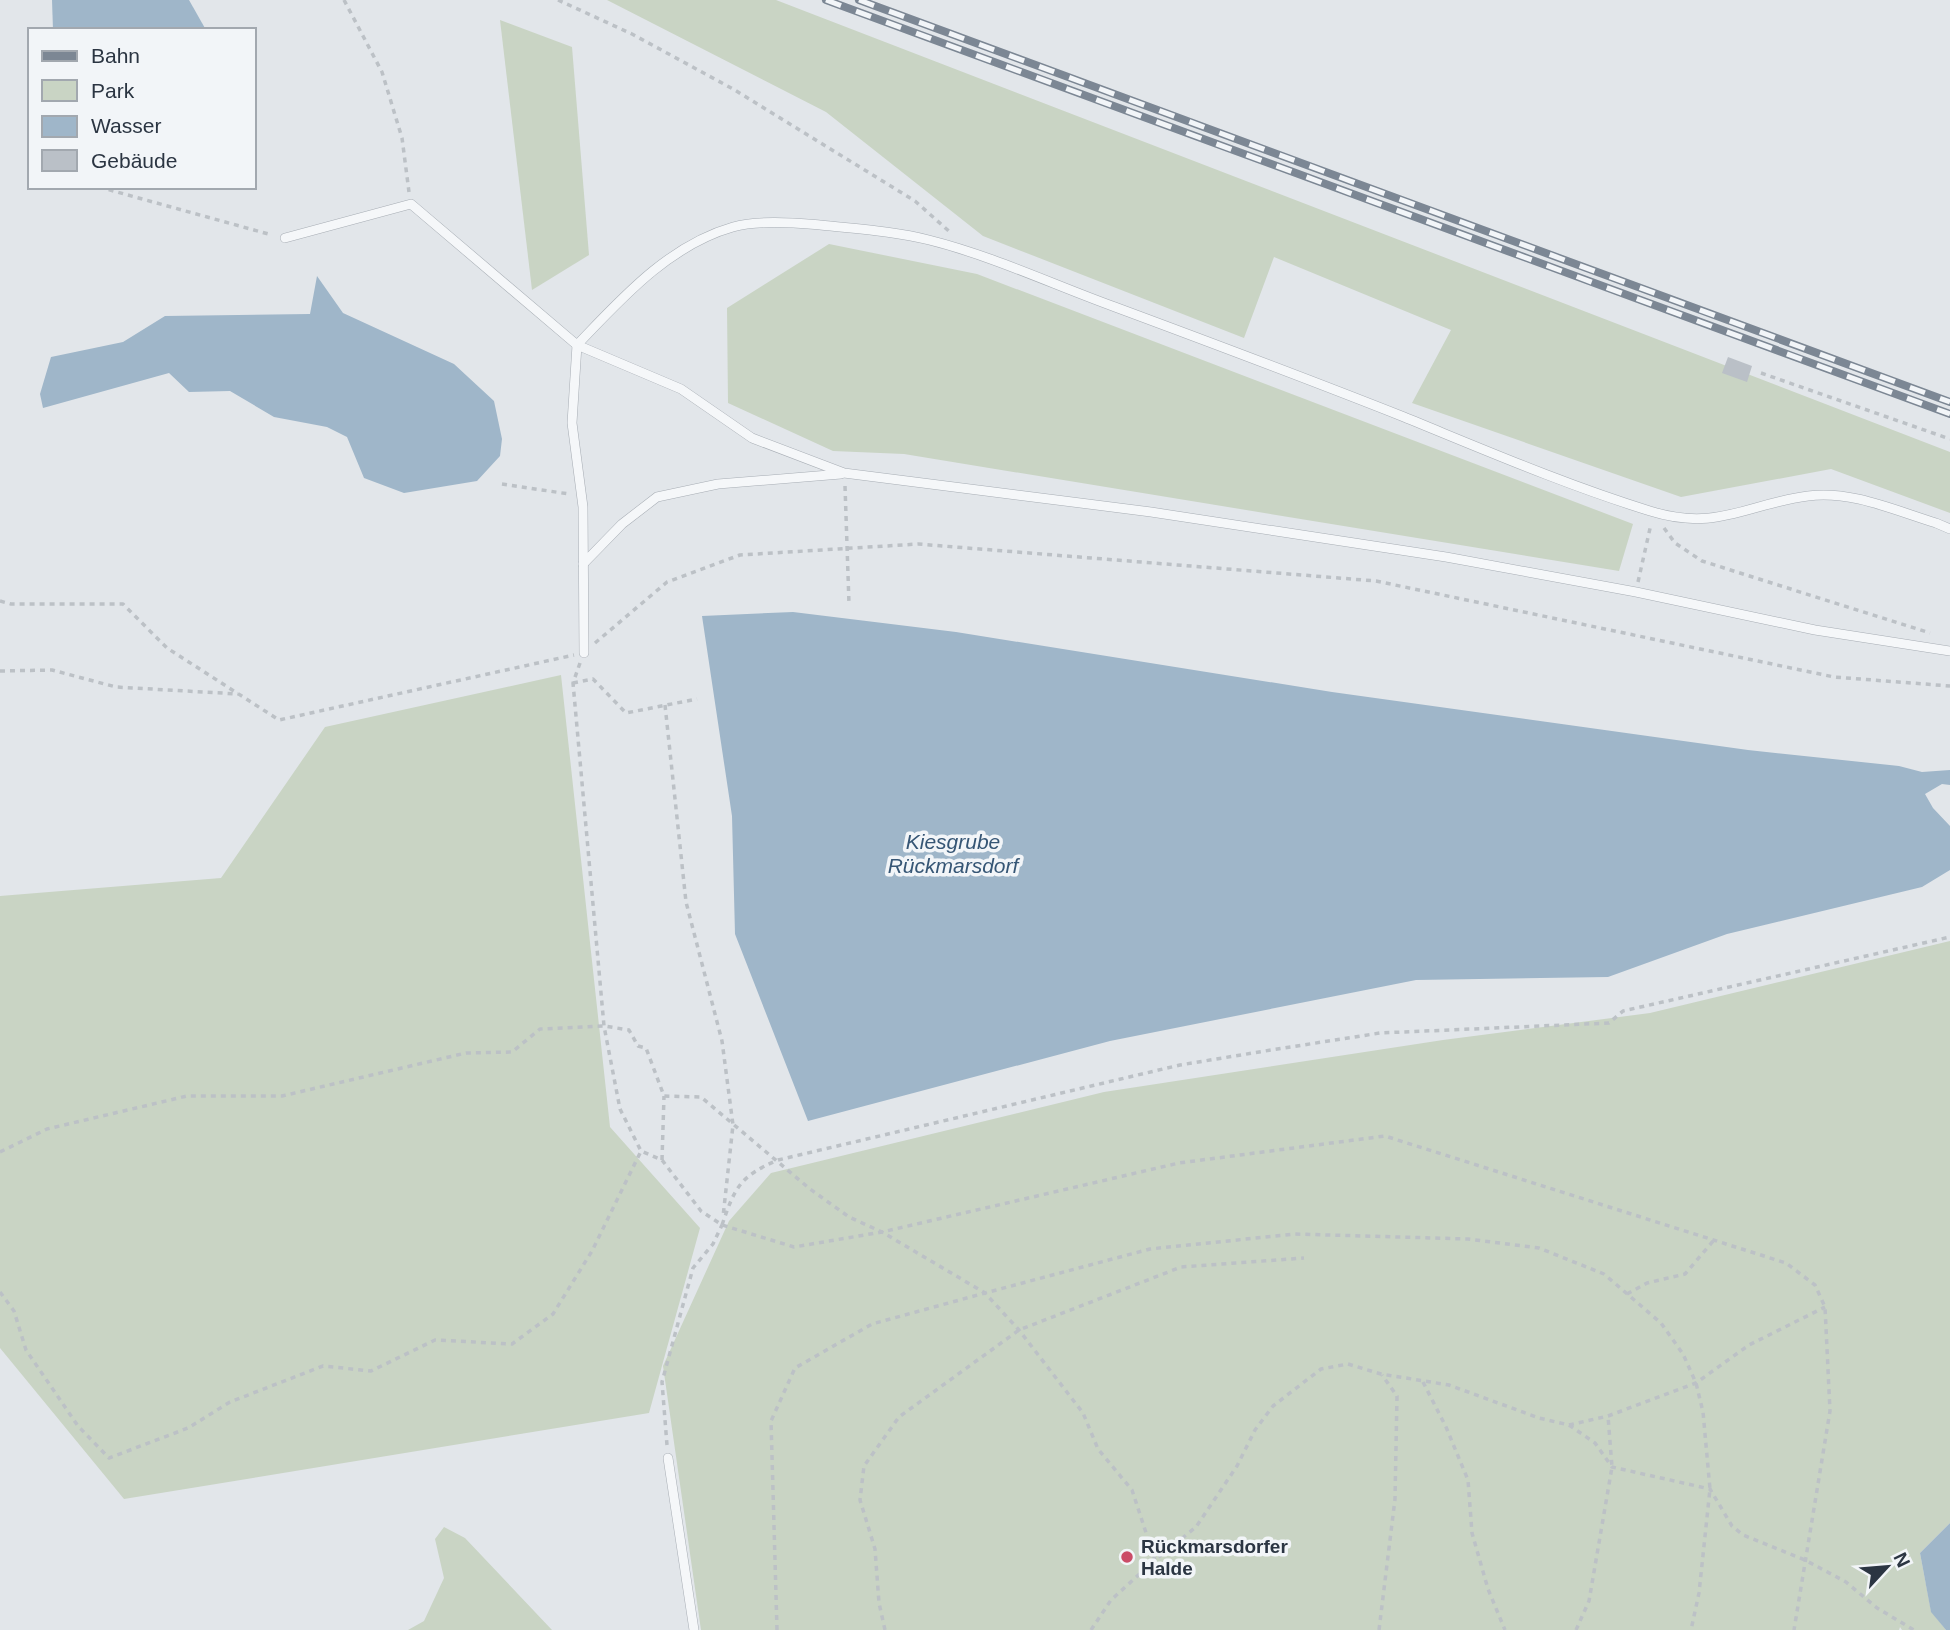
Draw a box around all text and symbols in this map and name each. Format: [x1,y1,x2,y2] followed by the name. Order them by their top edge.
[28,28,256,189] legend
[91,44,140,67] text: Bahn
[91,79,135,102] text: Park
[91,114,161,137] text: Wasser
[91,149,177,172] text: Gebäude
[888,830,1021,877] water label: Kiesgrube Rückmarsdorf
[1852,1532,1922,1602] north arrow
[1141,1536,1288,1579] place label: Rückmarsdorfer Halde
[1119,1549,1135,1565] marker: Rückmarsdorfer Halde
[1889,1549,1914,1571] text: N

